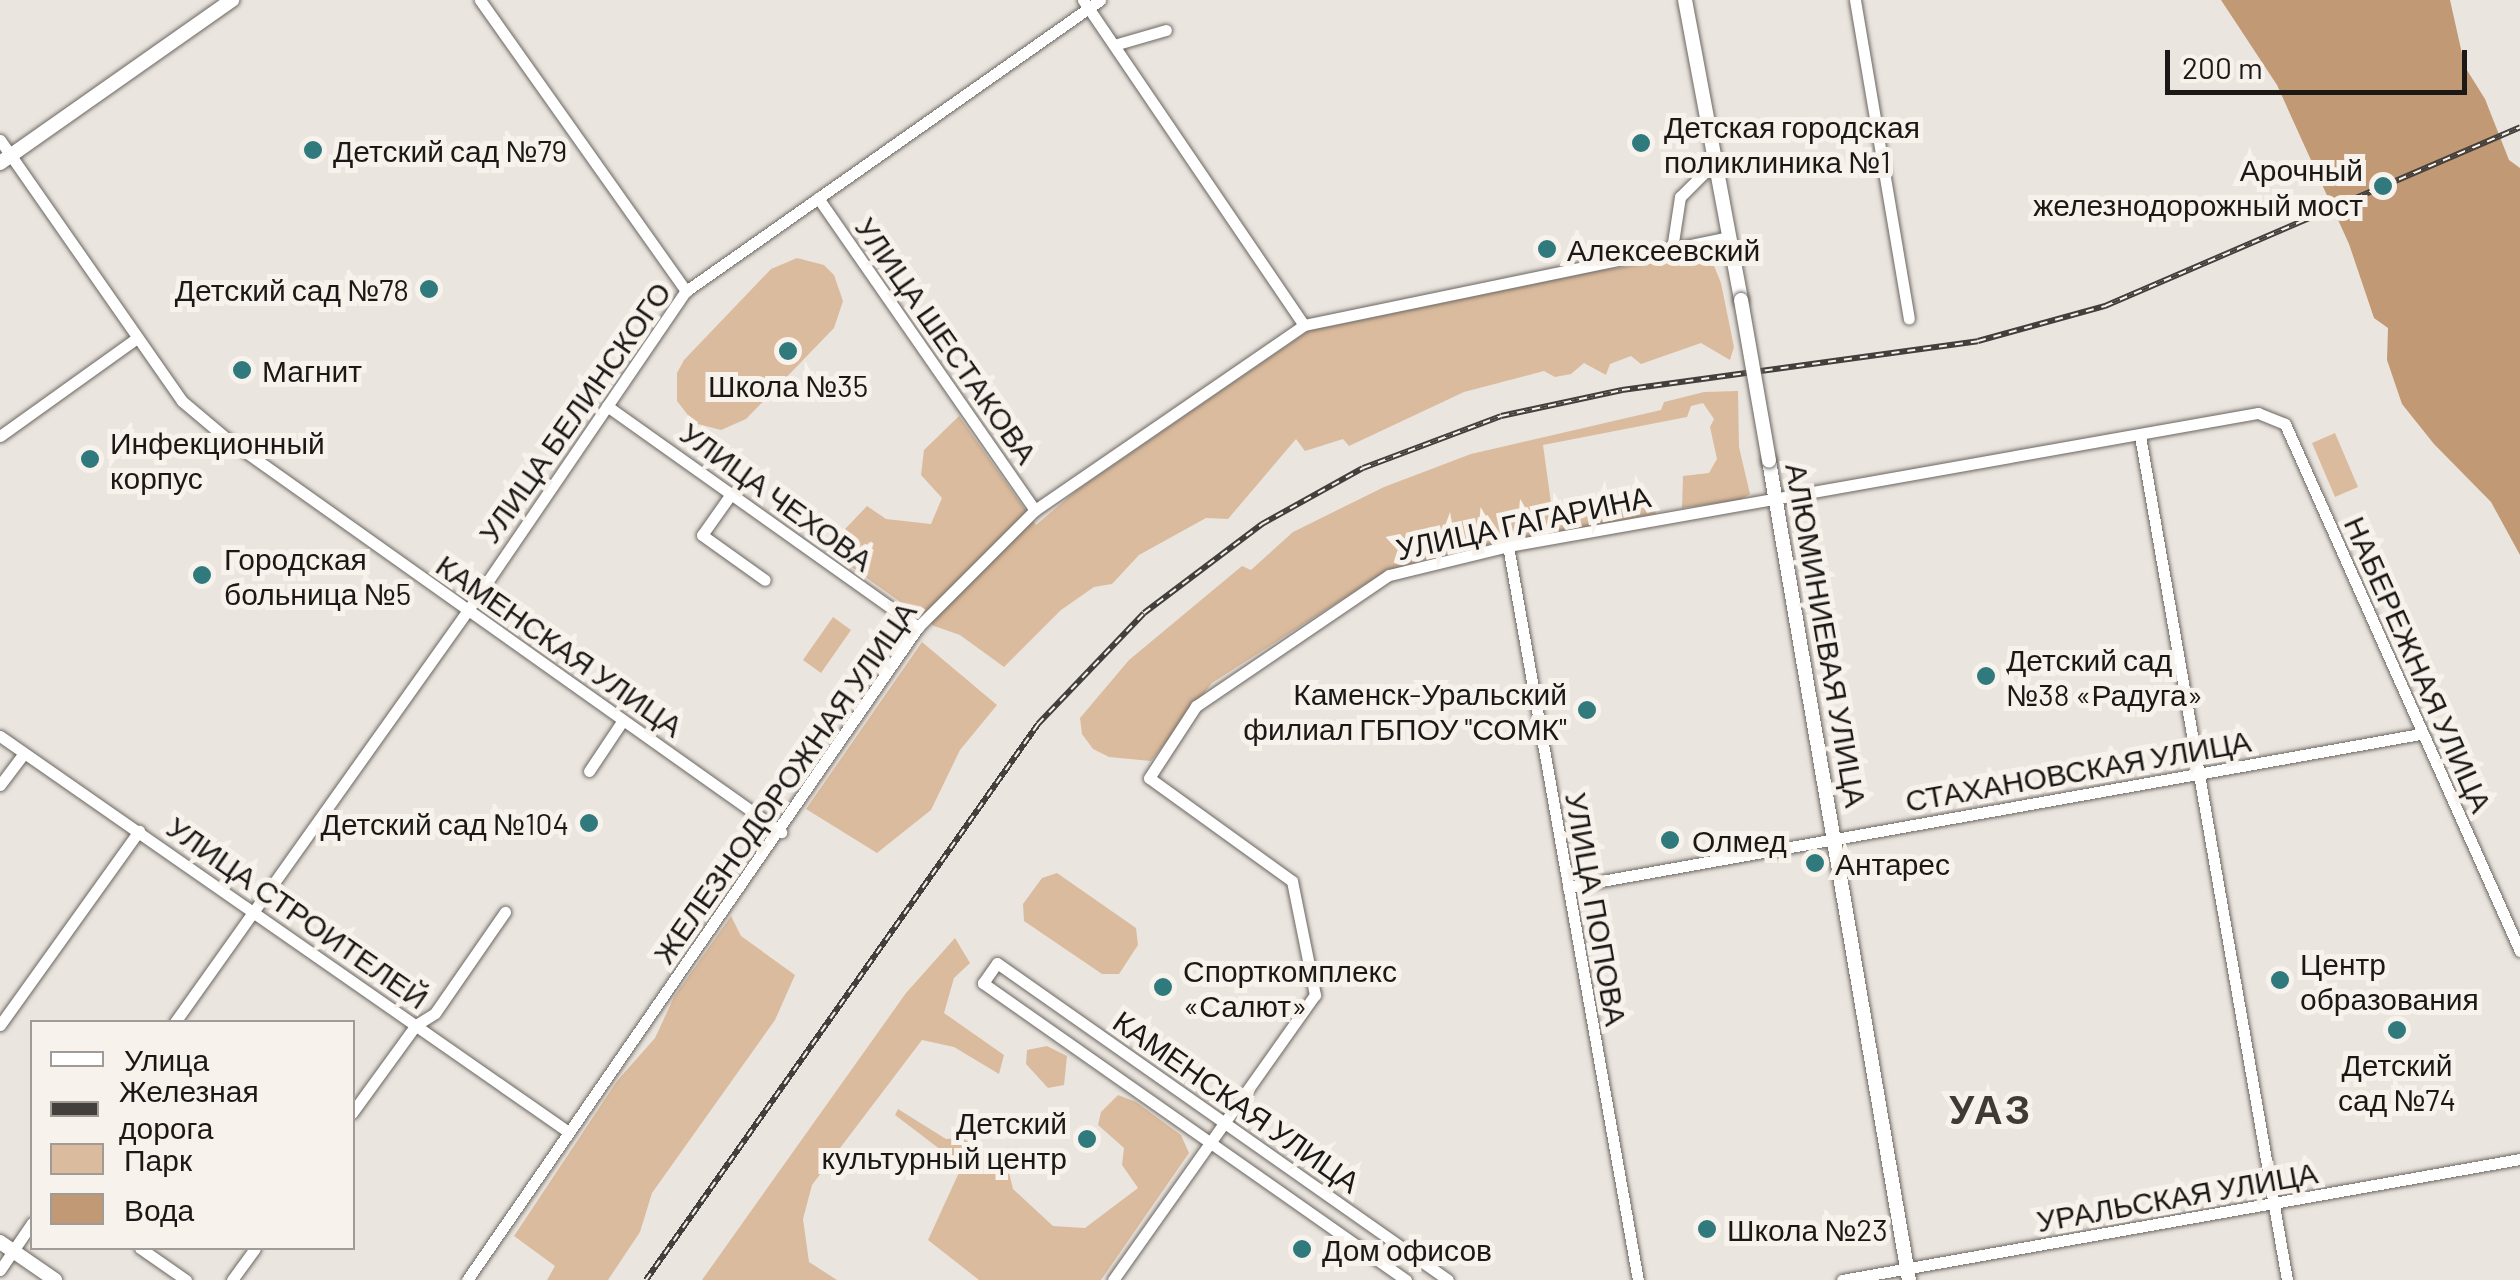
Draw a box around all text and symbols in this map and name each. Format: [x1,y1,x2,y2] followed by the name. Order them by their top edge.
[2170,30,2472,92] scale bar
[2182,49,2263,85] text: 200 m
[1664,108,1920,178] place label: Детская городская поликлиника №1
[1628,130,1654,156] marker: Детская городская поликлиника №1
[333,132,567,168] place label: Детский сад №79
[302,139,324,161] marker: Детский сад №79
[2033,151,2363,222] place label: Арочный железнодорожный мост
[2372,175,2394,197] marker: Арочный железнодорожный мост
[848,210,1046,470] street label: УЛИЦА ШЕСТАКОВА
[1567,231,1760,267] place label: Алексеевский
[1536,238,1558,260] marker: Алексеевский
[175,271,409,307] place label: Детский сад №78
[470,275,678,549] street label: УЛИЦА БЕЛИНСКОГО
[418,278,440,300] marker: Детский сад №78
[777,340,799,362] marker: Школа №35
[262,352,362,388] place label: Магнит
[231,359,253,381] marker: Магнит
[708,367,868,403] place label: Школа №35
[674,414,880,578] street label: УЛИЦА ЧЕХОВА
[110,424,325,494] place label: Инфекционный корпус
[79,448,101,470] marker: Инфекционный корпус
[1779,460,1875,810] street label: АЛЮМИНИЕВАЯ УЛИЦА
[1392,477,1654,567] street label: УЛИЦА ГАГАРИНА
[2337,511,2501,817] street label: НАБЕРЕЖНАЯ УЛИЦА
[224,540,411,610] place label: Городская больница №5
[430,546,690,744] street label: КАМЕНСКАЯ УЛИЦА
[189,562,215,588] marker: Городская больница №5
[645,594,923,970] street label: ЖЕЛЕЗНОДОРОЖНАЯ УЛИЦА
[2006,641,2203,712] place label: Детский сад №38 «Радуга»
[1975,665,1997,687] marker: Детский сад №38 «Радуга»
[1243,675,1567,746] place label: Каменск-Уральский филиал ГБПОУ "СОМК"
[1576,699,1598,721] marker: Каменск-Уральский филиал ГБПОУ "СОМК"
[1902,722,2254,818] street label: СТАХАНОВСКАЯ УЛИЦА
[1559,790,1635,1028] street label: УЛИЦА ПОПОВА
[321,805,569,841] place label: Детский сад №104
[161,808,435,1016] street label: УЛИЦА СТРОИТЕЛЕЙ
[578,812,600,834] marker: Детский сад №104
[1692,822,1787,858] place label: Олмед
[1657,827,1683,853] marker: Олмед
[1835,845,1950,881] place label: Антарес
[1804,852,1826,874] marker: Антарес
[2300,945,2479,1016] place label: Центр образования
[1183,952,1397,1022] place label: Спорткомплекс «Салют»
[2269,969,2291,991] marker: Центр образования
[1152,976,1174,998] marker: Спорткомплекс «Салют»
[1107,1002,1367,1200] street label: КАМЕНСКАЯ УЛИЦА
[2386,1019,2408,1041] marker: Детский сад №74
[30,1020,355,1250] legend
[124,1041,209,1077] text: Улица
[2338,1046,2456,1116] place label: Детский сад №74
[119,1072,259,1145] text: Железная дорога
[1949,1084,2033,1132] district label: УАЗ
[822,1104,1067,1174] place label: Детский культурный центр
[1076,1128,1098,1150] marker: Детский культурный центр
[124,1141,192,1177] text: Парк
[2034,1154,2320,1238] street label: УРАЛЬСКАЯ УЛИЦА
[124,1191,194,1227] text: Вода
[1727,1211,1888,1247] place label: Школа №23
[1696,1218,1718,1240] marker: Школа №23
[1322,1231,1492,1267] place label: Дом офисов
[1291,1238,1313,1260] marker: Дом офисов

